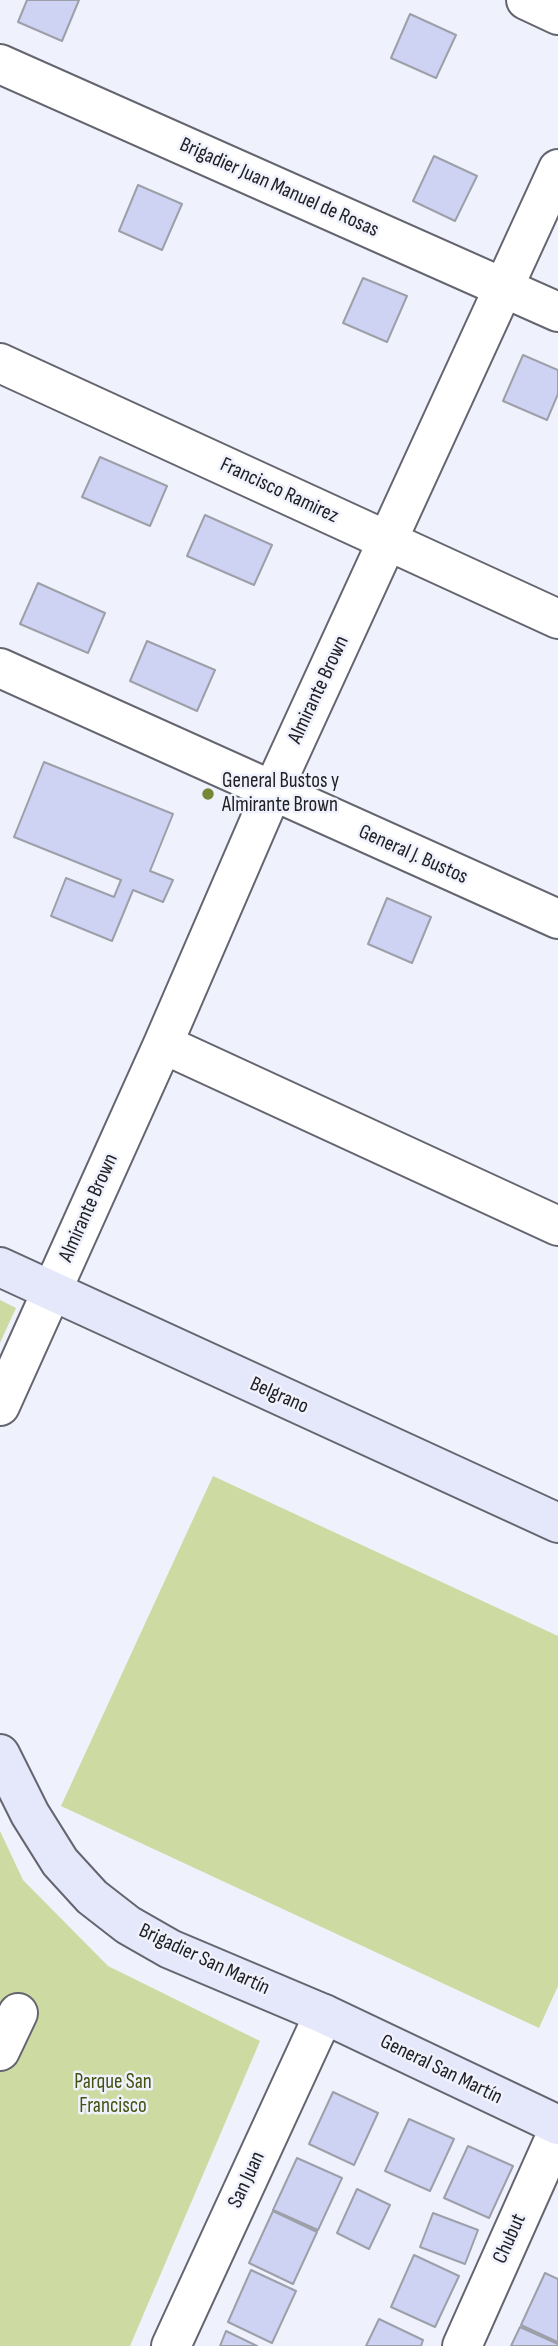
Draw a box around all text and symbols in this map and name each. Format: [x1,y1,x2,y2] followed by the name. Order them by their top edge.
[176,133,382,243] street label: Brigadier Juan Manuel de Rosas
[216,453,342,529] street label: Francisco Ramirez
[283,632,355,748] street label: Almirante Brown
[222,769,339,819] place label: General Bustos y Almirante Brown
[200,786,216,802] marker: General Bustos y Almirante Brown
[354,820,472,890] street label: General J. Bustos
[54,1150,124,1266] street label: Almirante Brown
[246,1372,312,1420] street label: Belgrano
[135,1919,273,2001] street label: Brigadier San Martín
[376,2030,506,2110] street label: General San Martín
[74,2070,152,2120] park label: Parque San Francisco
[223,2148,271,2212] street label: San Juan
[488,2210,532,2268] street label: Chubut

